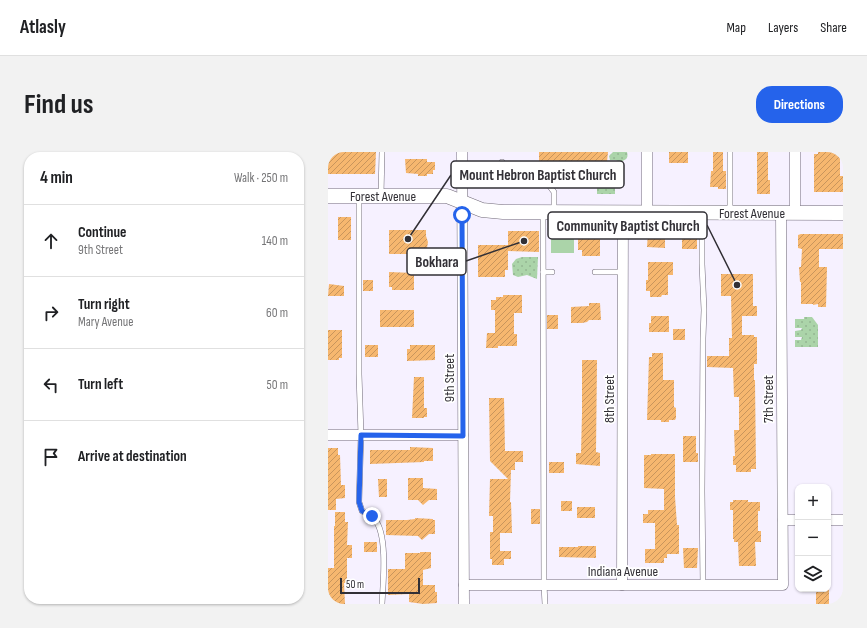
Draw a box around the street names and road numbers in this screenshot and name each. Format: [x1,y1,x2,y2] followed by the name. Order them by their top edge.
[350,188,416,205] street label: Forest Avenue
[719,205,785,222] street label: Forest Avenue
[441,354,458,402] street label: 9th Street
[601,375,618,423] street label: 8th Street
[760,375,777,423] street label: 7th Street
[588,563,658,580] street label: Indiana Avenue

